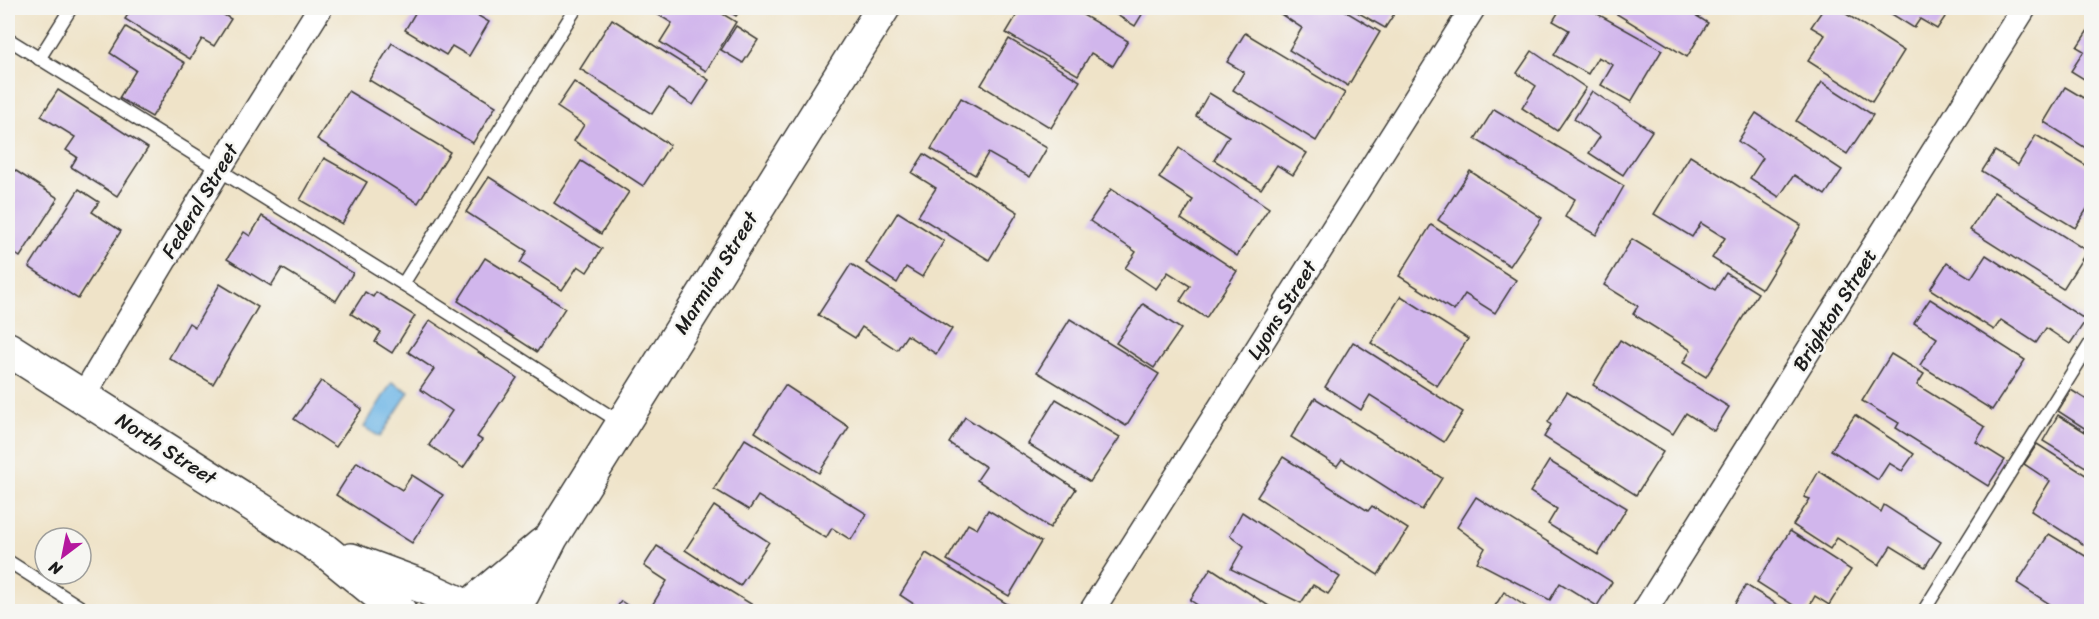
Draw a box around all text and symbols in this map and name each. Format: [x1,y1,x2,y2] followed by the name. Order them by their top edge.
[152,136,249,265] street label: Federal Street
[664,204,768,341] street label: Marmion Street
[1783,241,1887,378] street label: Brighton Street
[1237,252,1327,367] street label: Lyons Street
[108,403,224,495] street label: North Street
[33,526,93,586] north arrow
[42,553,69,584] text: N

